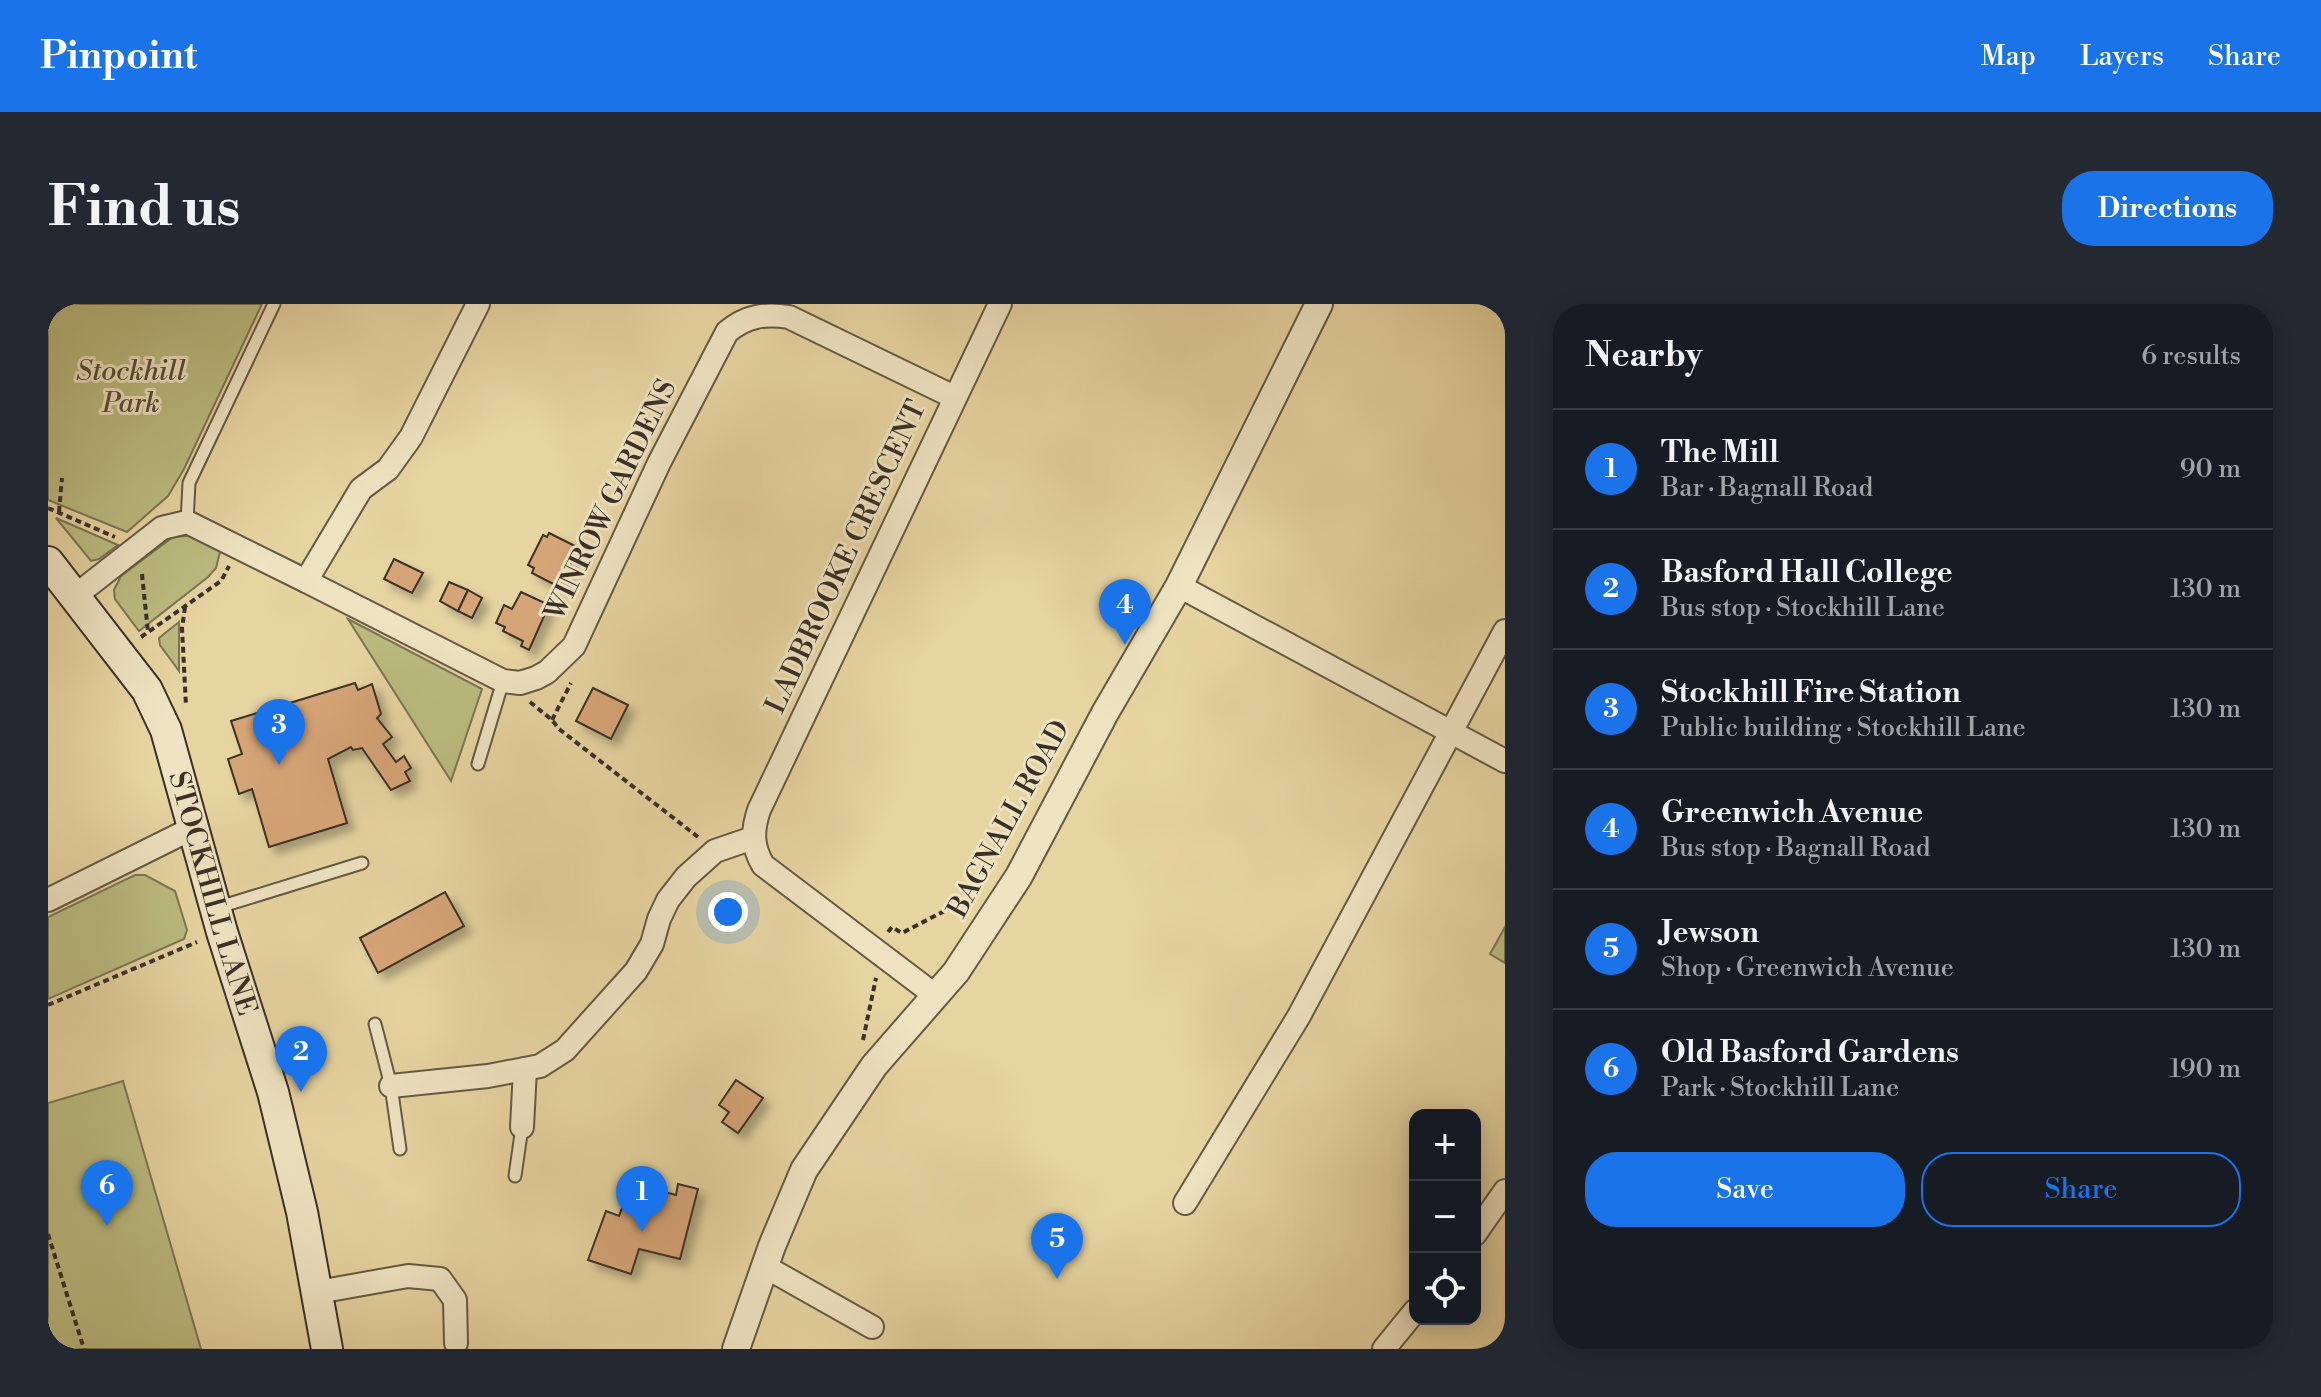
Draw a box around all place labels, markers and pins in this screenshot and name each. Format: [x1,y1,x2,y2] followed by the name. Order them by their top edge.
[1099,579,1151,645] pin: 4
[253,699,305,765] pin: 3
[275,1026,327,1092] pin: 2
[81,1160,133,1226] pin: 6
[616,1166,668,1232] pin: 1
[1031,1213,1083,1279] pin: 5

